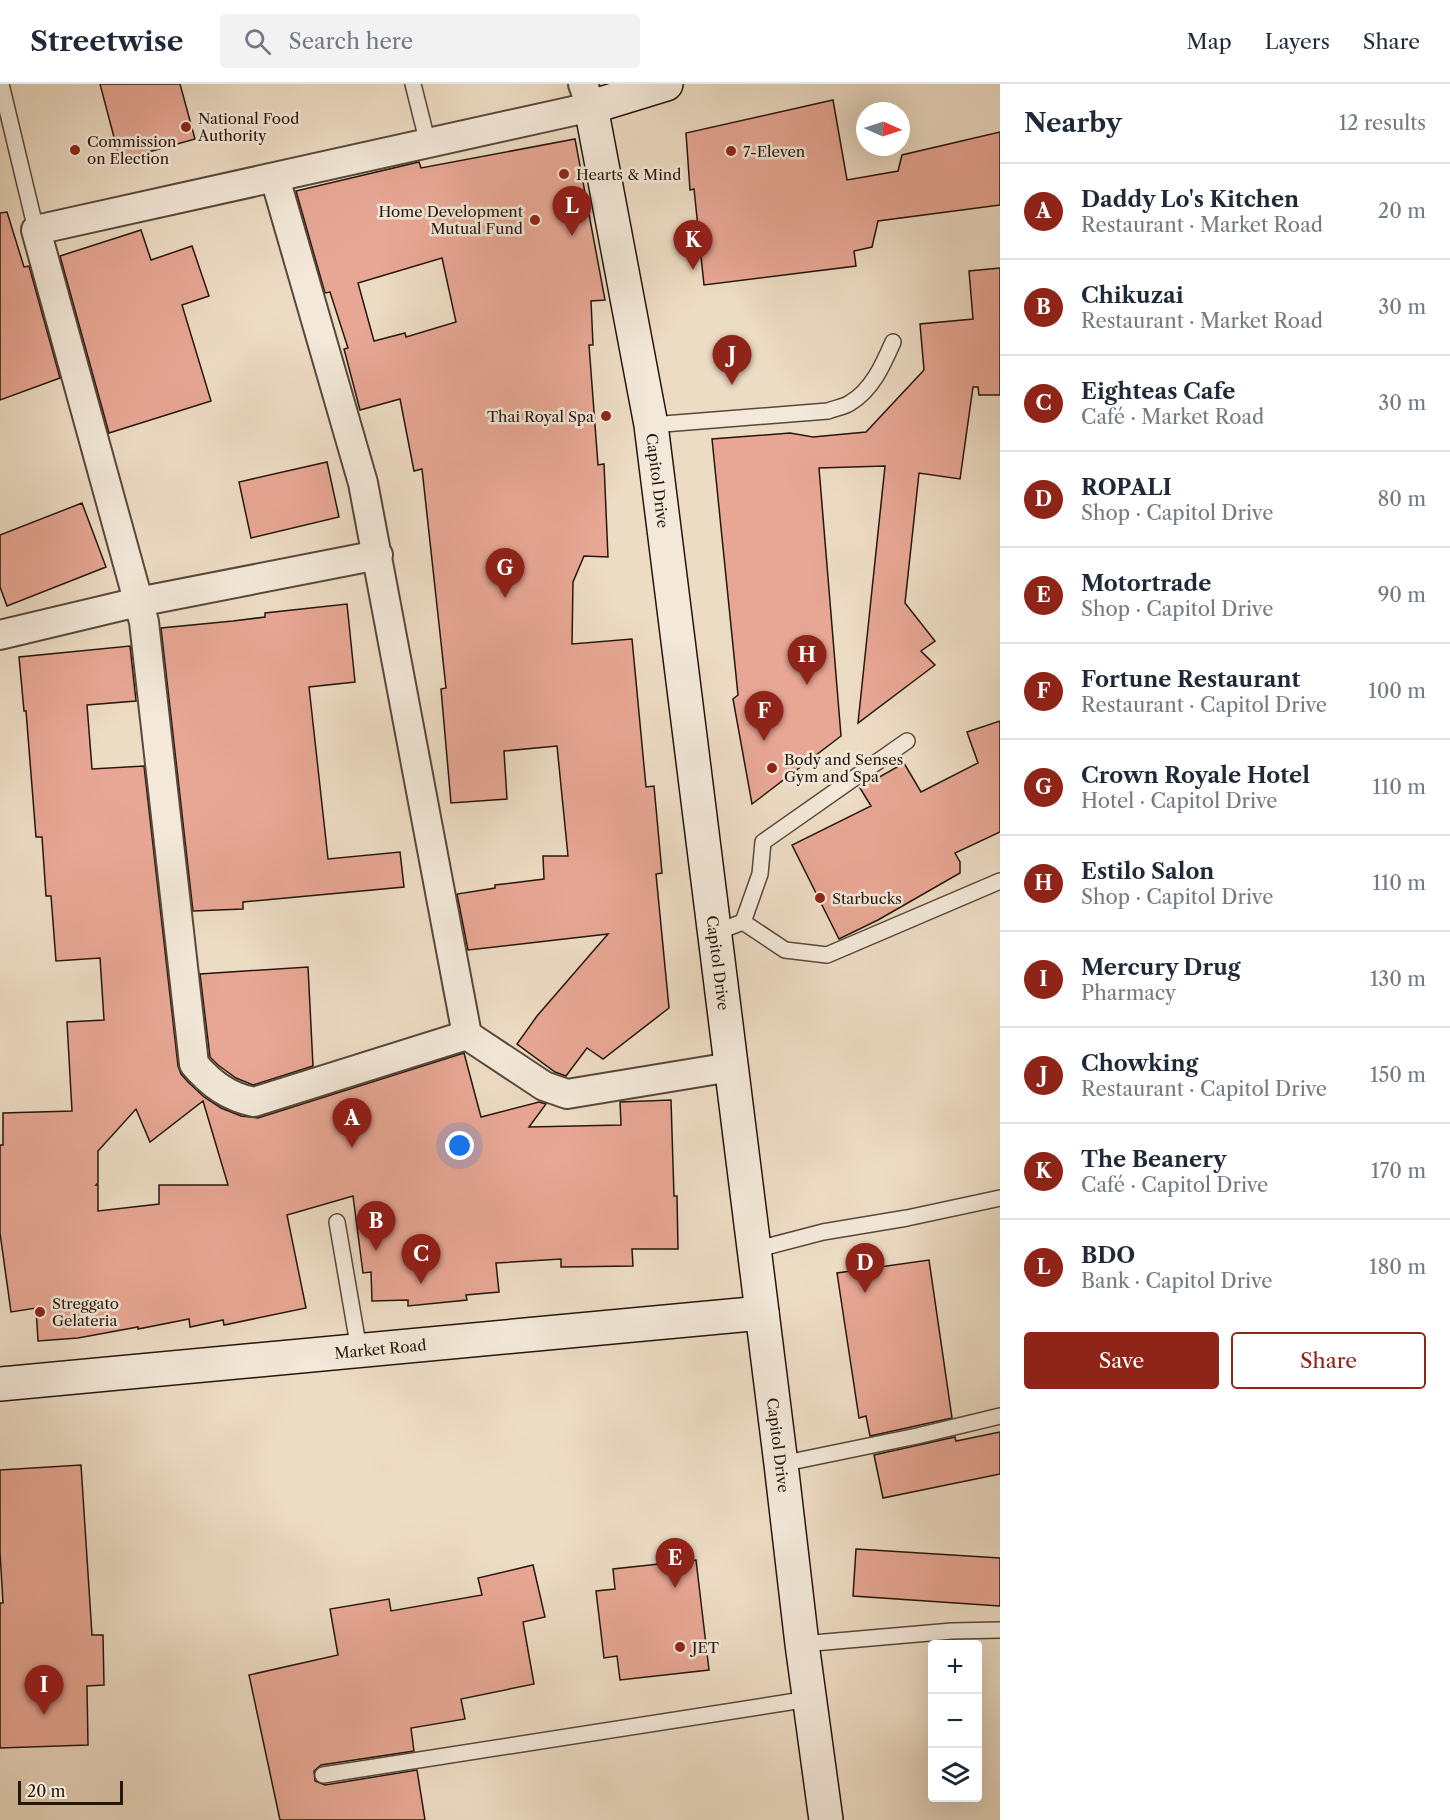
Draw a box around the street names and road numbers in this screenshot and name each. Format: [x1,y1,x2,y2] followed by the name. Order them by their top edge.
[643,432,673,529] street label: Capitol Drive
[703,914,734,1011] street label: Capitol Drive
[334,1335,427,1362] street label: Market Road
[763,1397,794,1493] street label: Capitol Drive

